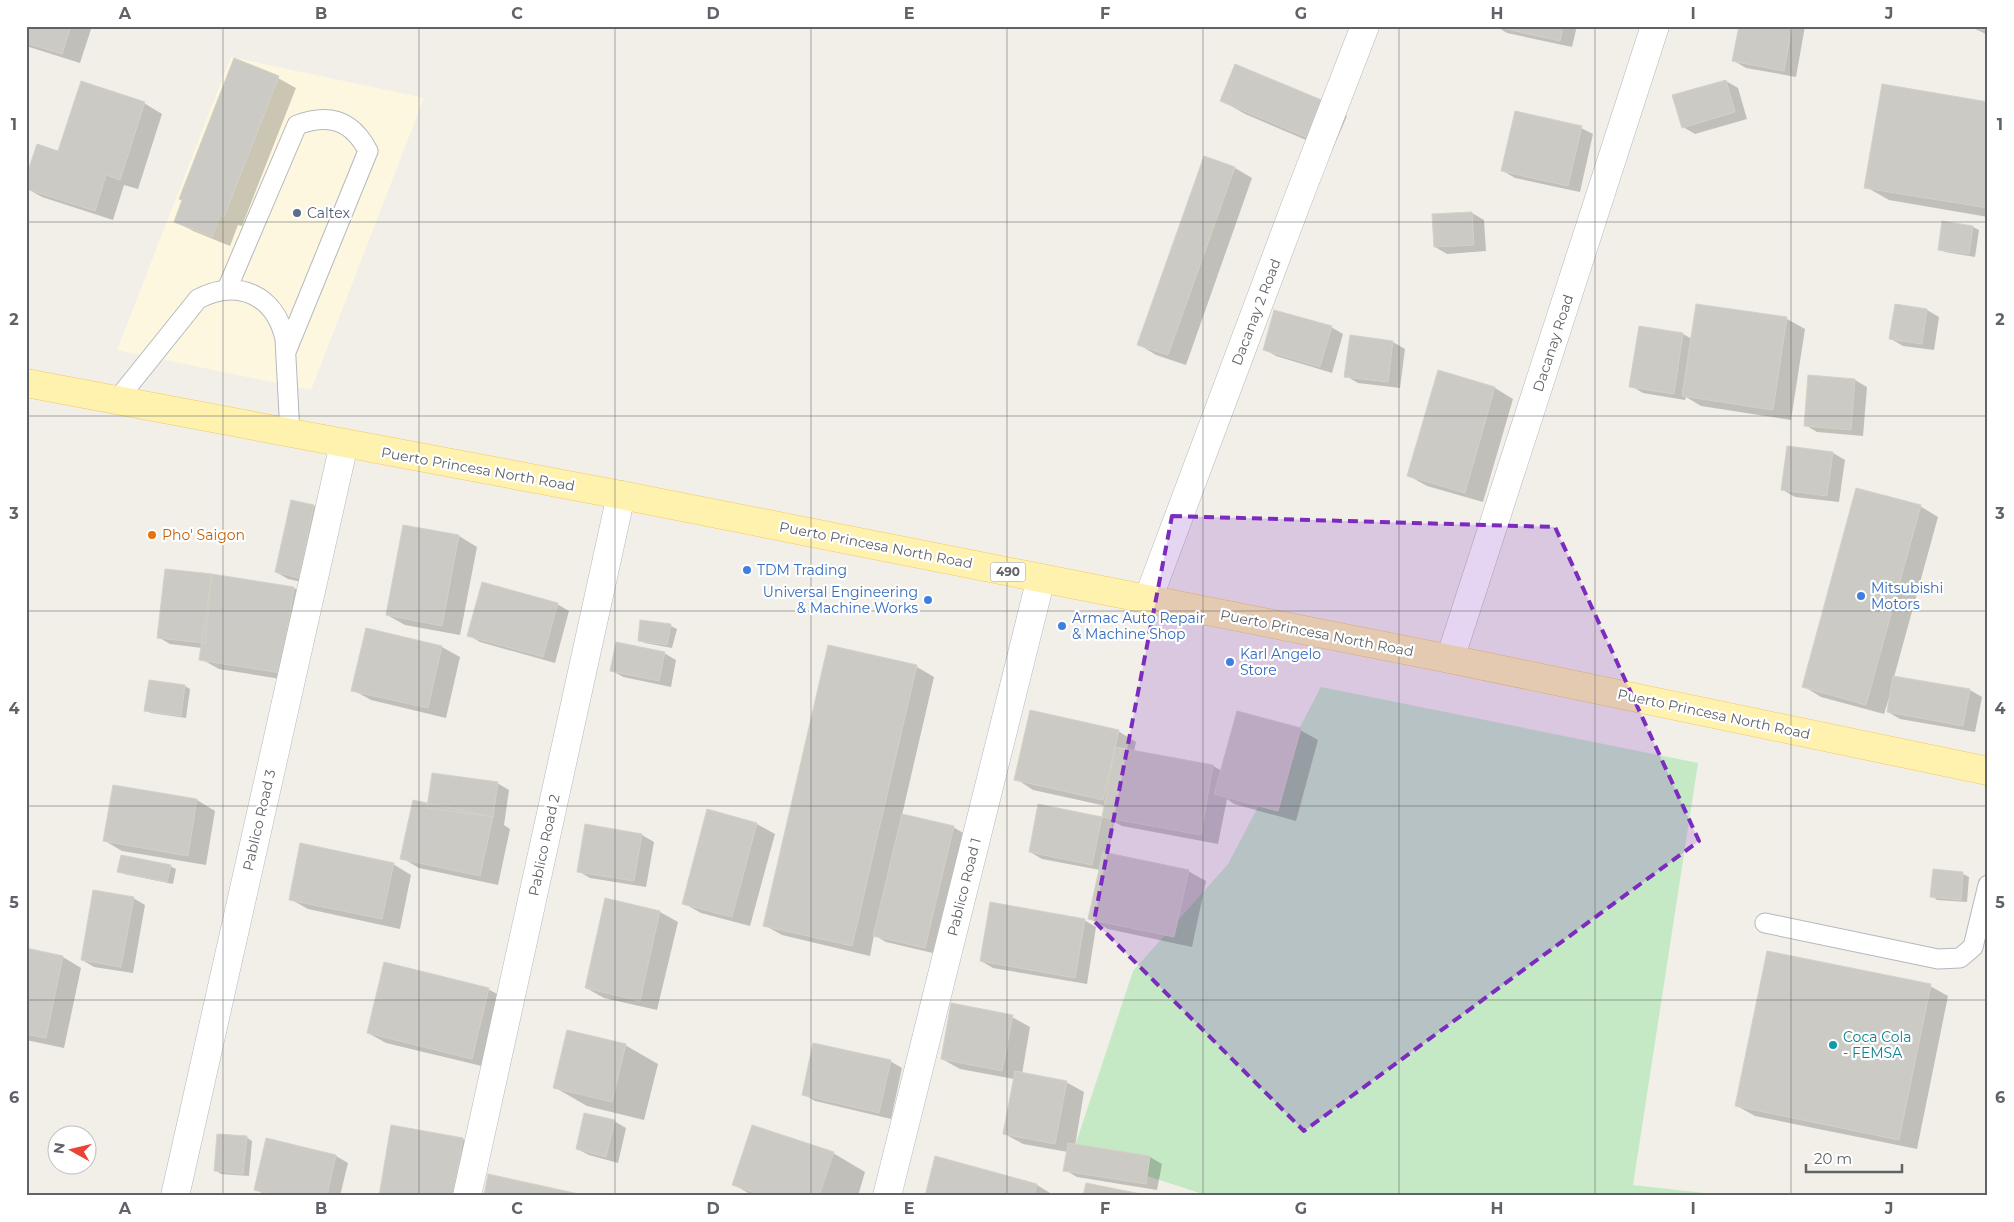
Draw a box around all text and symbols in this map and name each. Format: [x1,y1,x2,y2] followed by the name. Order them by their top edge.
[118,4,132,23] text: A
[315,4,327,23] text: B
[511,4,523,23] text: C
[706,4,720,23] text: D
[904,4,914,23] text: E
[1100,4,1110,23] text: F
[1295,4,1307,23] text: G
[1491,4,1503,23] text: H
[1690,4,1696,23] text: I
[1884,4,1893,23] text: J
[11,115,17,134] text: 1
[1997,115,2003,134] text: 1
[307,204,350,222] place label: Caltex
[291,207,303,219] marker: Caltex
[1227,256,1285,368] street label: Dacanay 2 Road
[1529,292,1577,394] street label: Dacanay Road
[9,310,19,329] text: 2
[1995,310,2005,329] text: 2
[380,443,576,495] street label: Puerto Princesa North Road
[8,504,19,523] text: 3
[1994,504,2005,523] text: 3
[778,517,974,573] street label: Puerto Princesa North Road
[162,526,245,544] place label: Pho' Saigon
[146,529,158,541] marker: Pho' Saigon
[757,561,847,579] place label: TDM Trading
[990,562,1026,582] road number: 490
[741,564,753,576] marker: TDM Trading
[1871,579,1943,613] place label: Mitsubishi Motors
[763,583,918,617] place label: Universal Engineering & Machine Works
[1855,590,1867,602] marker: Mitsubishi Motors
[922,594,934,606] marker: Universal Engineering & Machine Works
[1219,605,1415,661] street label: Puerto Princesa North Road
[1072,609,1205,643] place label: Armac Auto Repair & Machine Shop
[1056,620,1068,632] marker: Armac Auto Repair & Machine Shop
[1240,645,1321,679] place label: Karl Angelo Store
[1224,656,1236,668] marker: Karl Angelo Store
[1616,685,1812,743] street label: Puerto Princesa North Road
[8,699,20,718] text: 4
[1994,699,2006,718] text: 4
[239,767,279,872] street label: Pablico Road 3
[524,792,564,898] street label: Pablico Road 2
[943,836,985,938] street label: Pablico Road 1
[9,893,19,912] text: 5
[1995,893,2005,912] text: 5
[1843,1028,1912,1062] place label: Coca Cola - FEMSA
[1827,1039,1839,1051] marker: Coca Cola - FEMSA
[9,1088,19,1107] text: 6
[1995,1088,2005,1107] text: 6
[48,1124,98,1174] north arrow
[49,1141,69,1155] text: N
[1806,1142,1903,1174] scale bar
[1814,1149,1852,1168] text: 20 m
[118,1199,132,1218] text: A
[315,1199,327,1218] text: B
[511,1199,523,1218] text: C
[706,1199,720,1218] text: D
[904,1199,914,1218] text: E
[1100,1199,1110,1218] text: F
[1295,1199,1307,1218] text: G
[1491,1199,1503,1218] text: H
[1690,1199,1696,1218] text: I
[1884,1199,1893,1218] text: J

